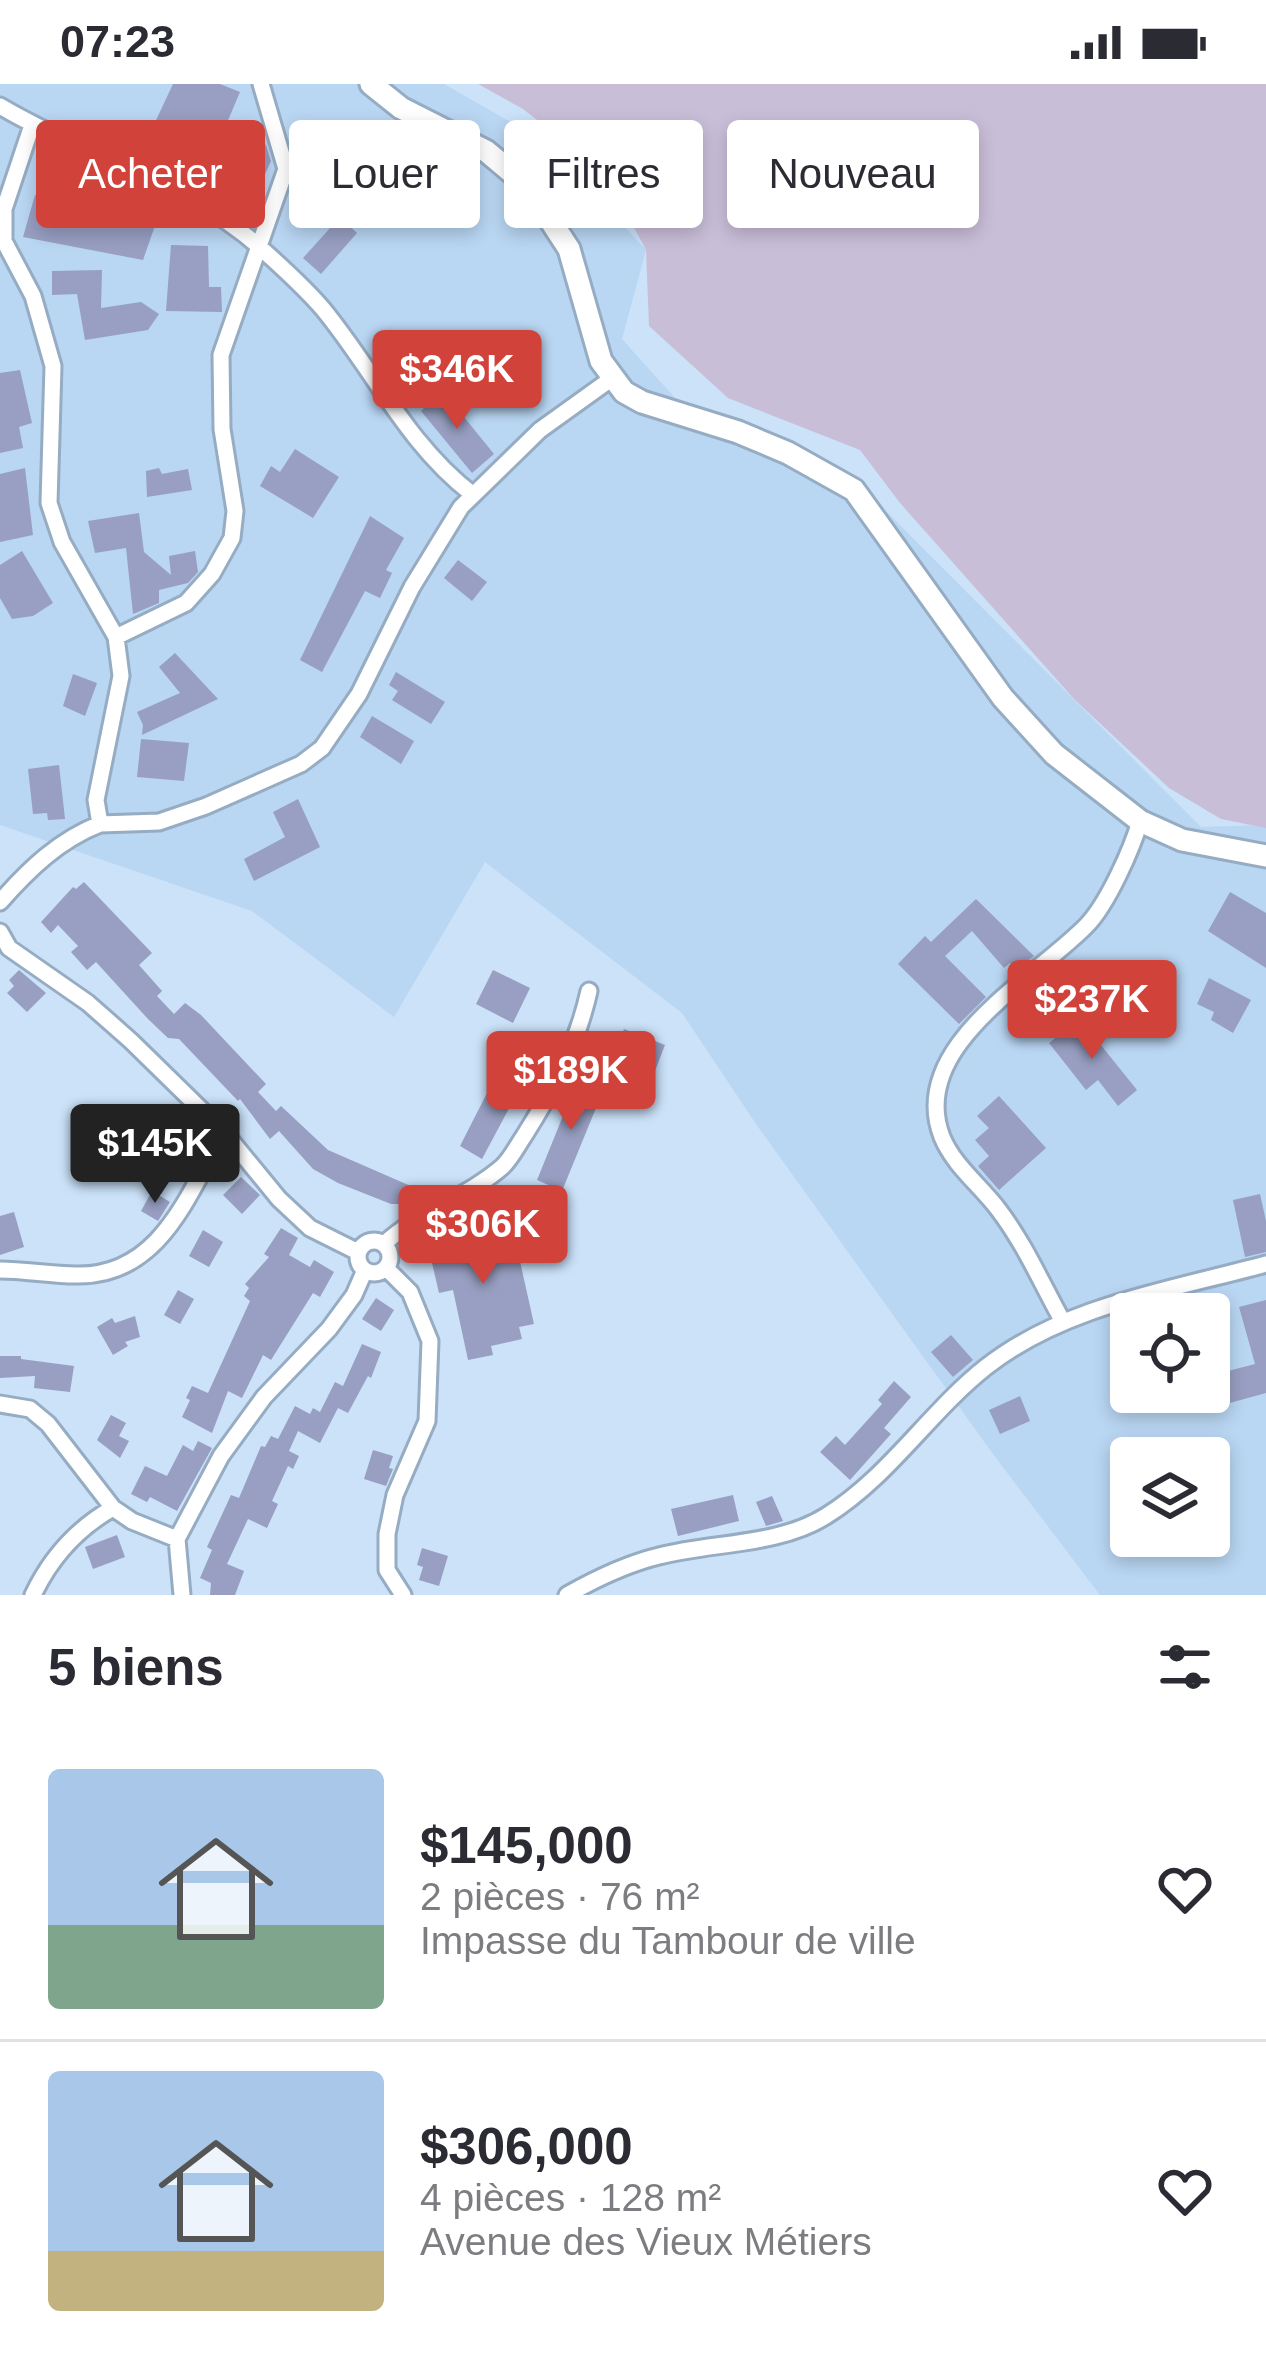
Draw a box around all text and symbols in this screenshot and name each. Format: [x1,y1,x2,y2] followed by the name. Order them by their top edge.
[60,16,175,67] text: 07:23
[36,120,265,228] chip: Acheter
[289,120,480,228] chip: Louer
[504,120,703,228] chip: Filtres
[727,120,979,228] chip: Nouveau
[373,330,541,432] pin: $346K
[400,347,514,390] text: $346K
[1008,960,1176,1062] pin: $237K
[1035,977,1149,1020] text: $237K
[487,1031,655,1133] pin: $189K
[514,1048,628,1091] text: $189K
[71,1104,239,1206] pin: $145K
[98,1121,212,1164] text: $145K
[399,1185,567,1287] pin: $306K
[426,1202,540,1245] text: $306K
[1110,1293,1230,1557] map controls
[1110,1293,1230,1413] button: locate
[1110,1437,1230,1557] button: layers
[1152,1634,1218,1700] icon: filters
[48,1639,224,1696] text: 5 biens
[144,1817,288,1961] icon: home
[420,1817,633,1874] text: $145,000
[1152,1856,1218,1922] icon: heart
[420,1875,700,1918] text: 2 pièces · 76 m²
[420,1919,916,1962] text: Impasse du Tambour de ville
[420,2118,633,2175] text: $306,000
[144,2119,288,2263] icon: home
[1152,2158,1218,2224] icon: heart
[420,2176,721,2219] text: 4 pièces · 128 m²
[420,2220,872,2263] text: Avenue des Vieux Métiers

